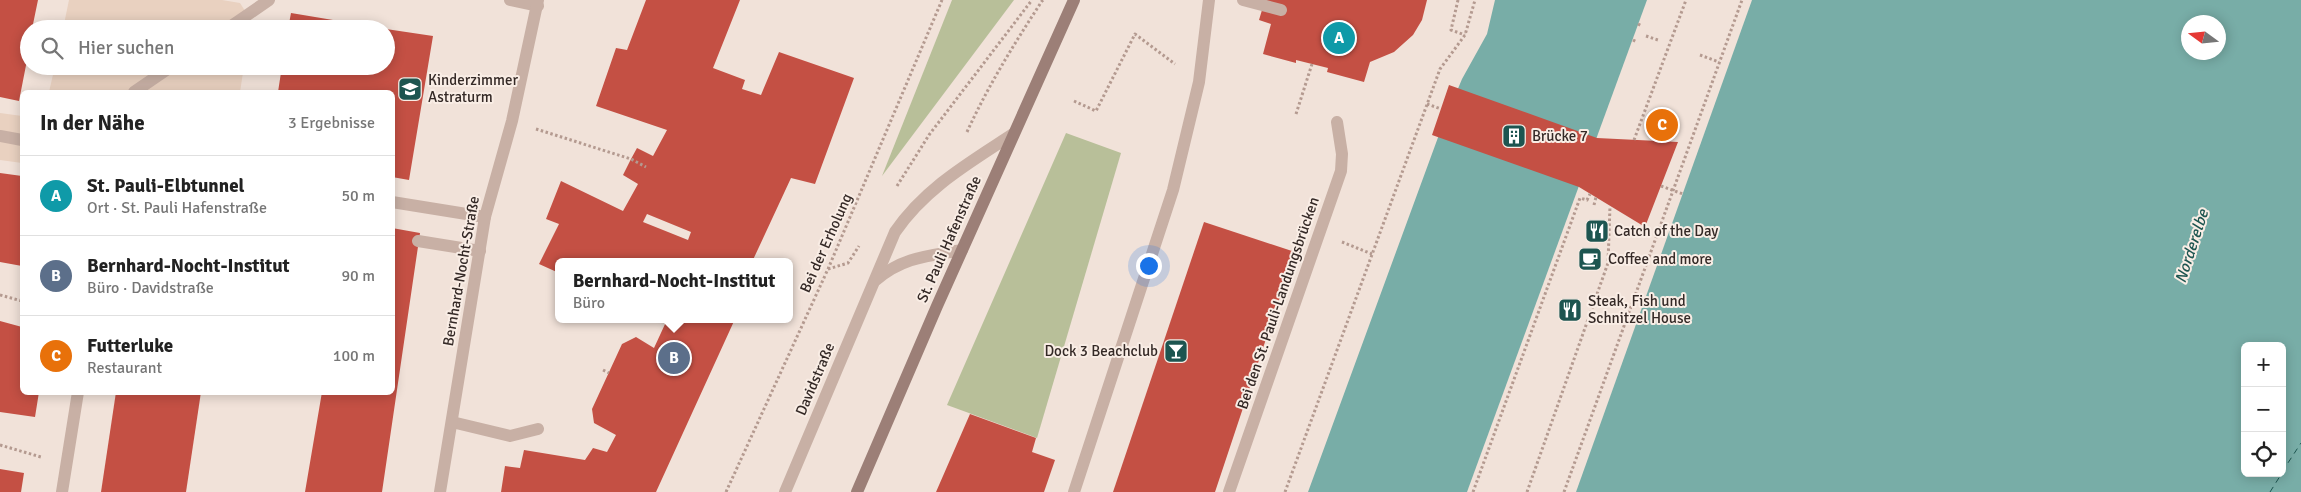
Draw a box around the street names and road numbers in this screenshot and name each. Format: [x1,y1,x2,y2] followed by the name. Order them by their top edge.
[913,173,985,305] street label: St. Pauli Hafenstraße
[796,191,856,295] street label: Bei der Erholung
[439,195,483,347] street label: Bernhard-Nocht-Straße
[1233,195,1323,411] street label: Bei den St. Pauli-Landungsbrücken
[792,340,838,418] street label: Davidstraße

